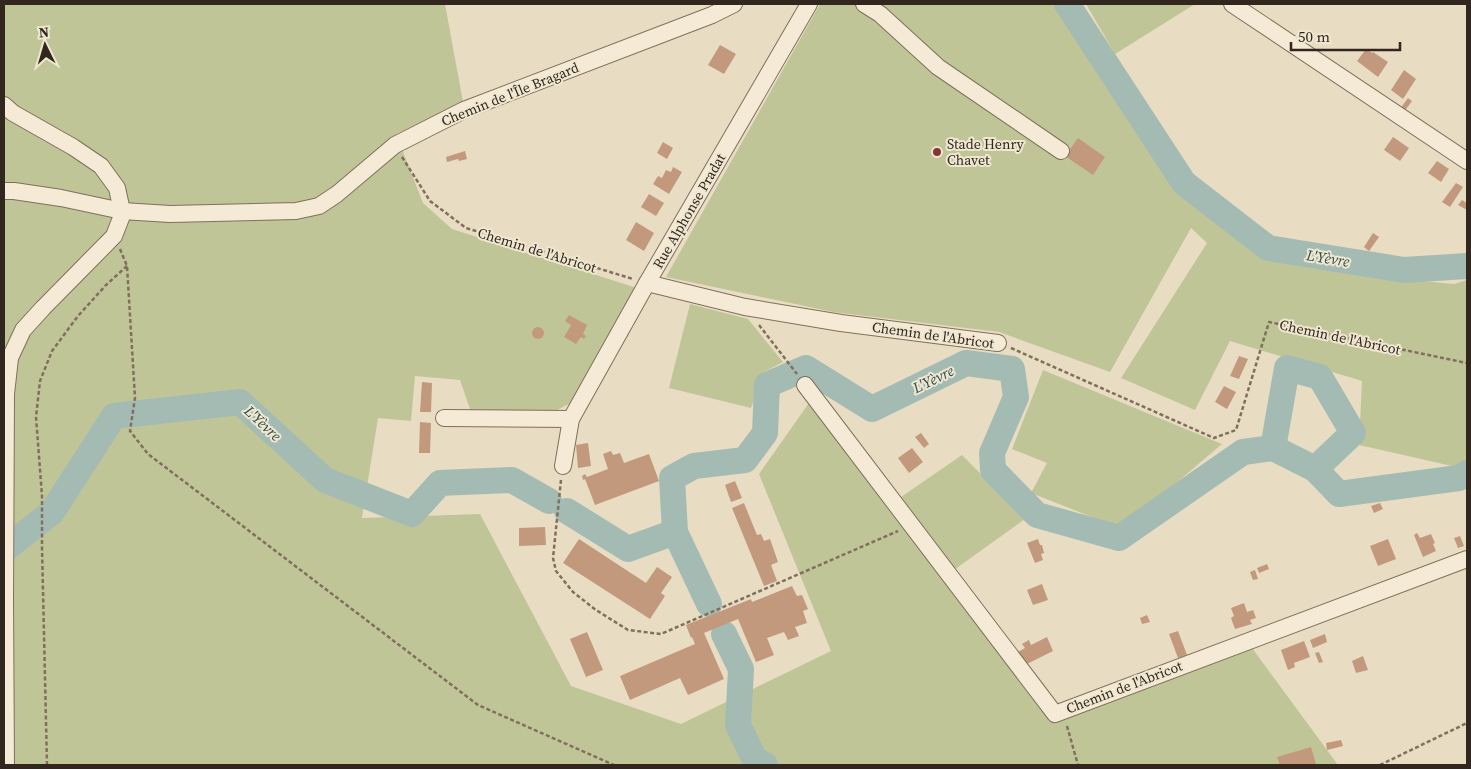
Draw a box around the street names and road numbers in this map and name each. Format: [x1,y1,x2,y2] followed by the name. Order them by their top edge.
[438,57,582,131] street label: Chemin de l'Île Bragard
[648,149,730,272] street label: Rue Alphonse Pradat
[475,222,599,278] street label: Chemin de l'Abricot
[1278,314,1403,360] street label: Chemin de l'Abricot
[871,317,996,354] street label: Chemin de l'Abricot
[1063,655,1185,718] street label: Chemin de l'Abricot

